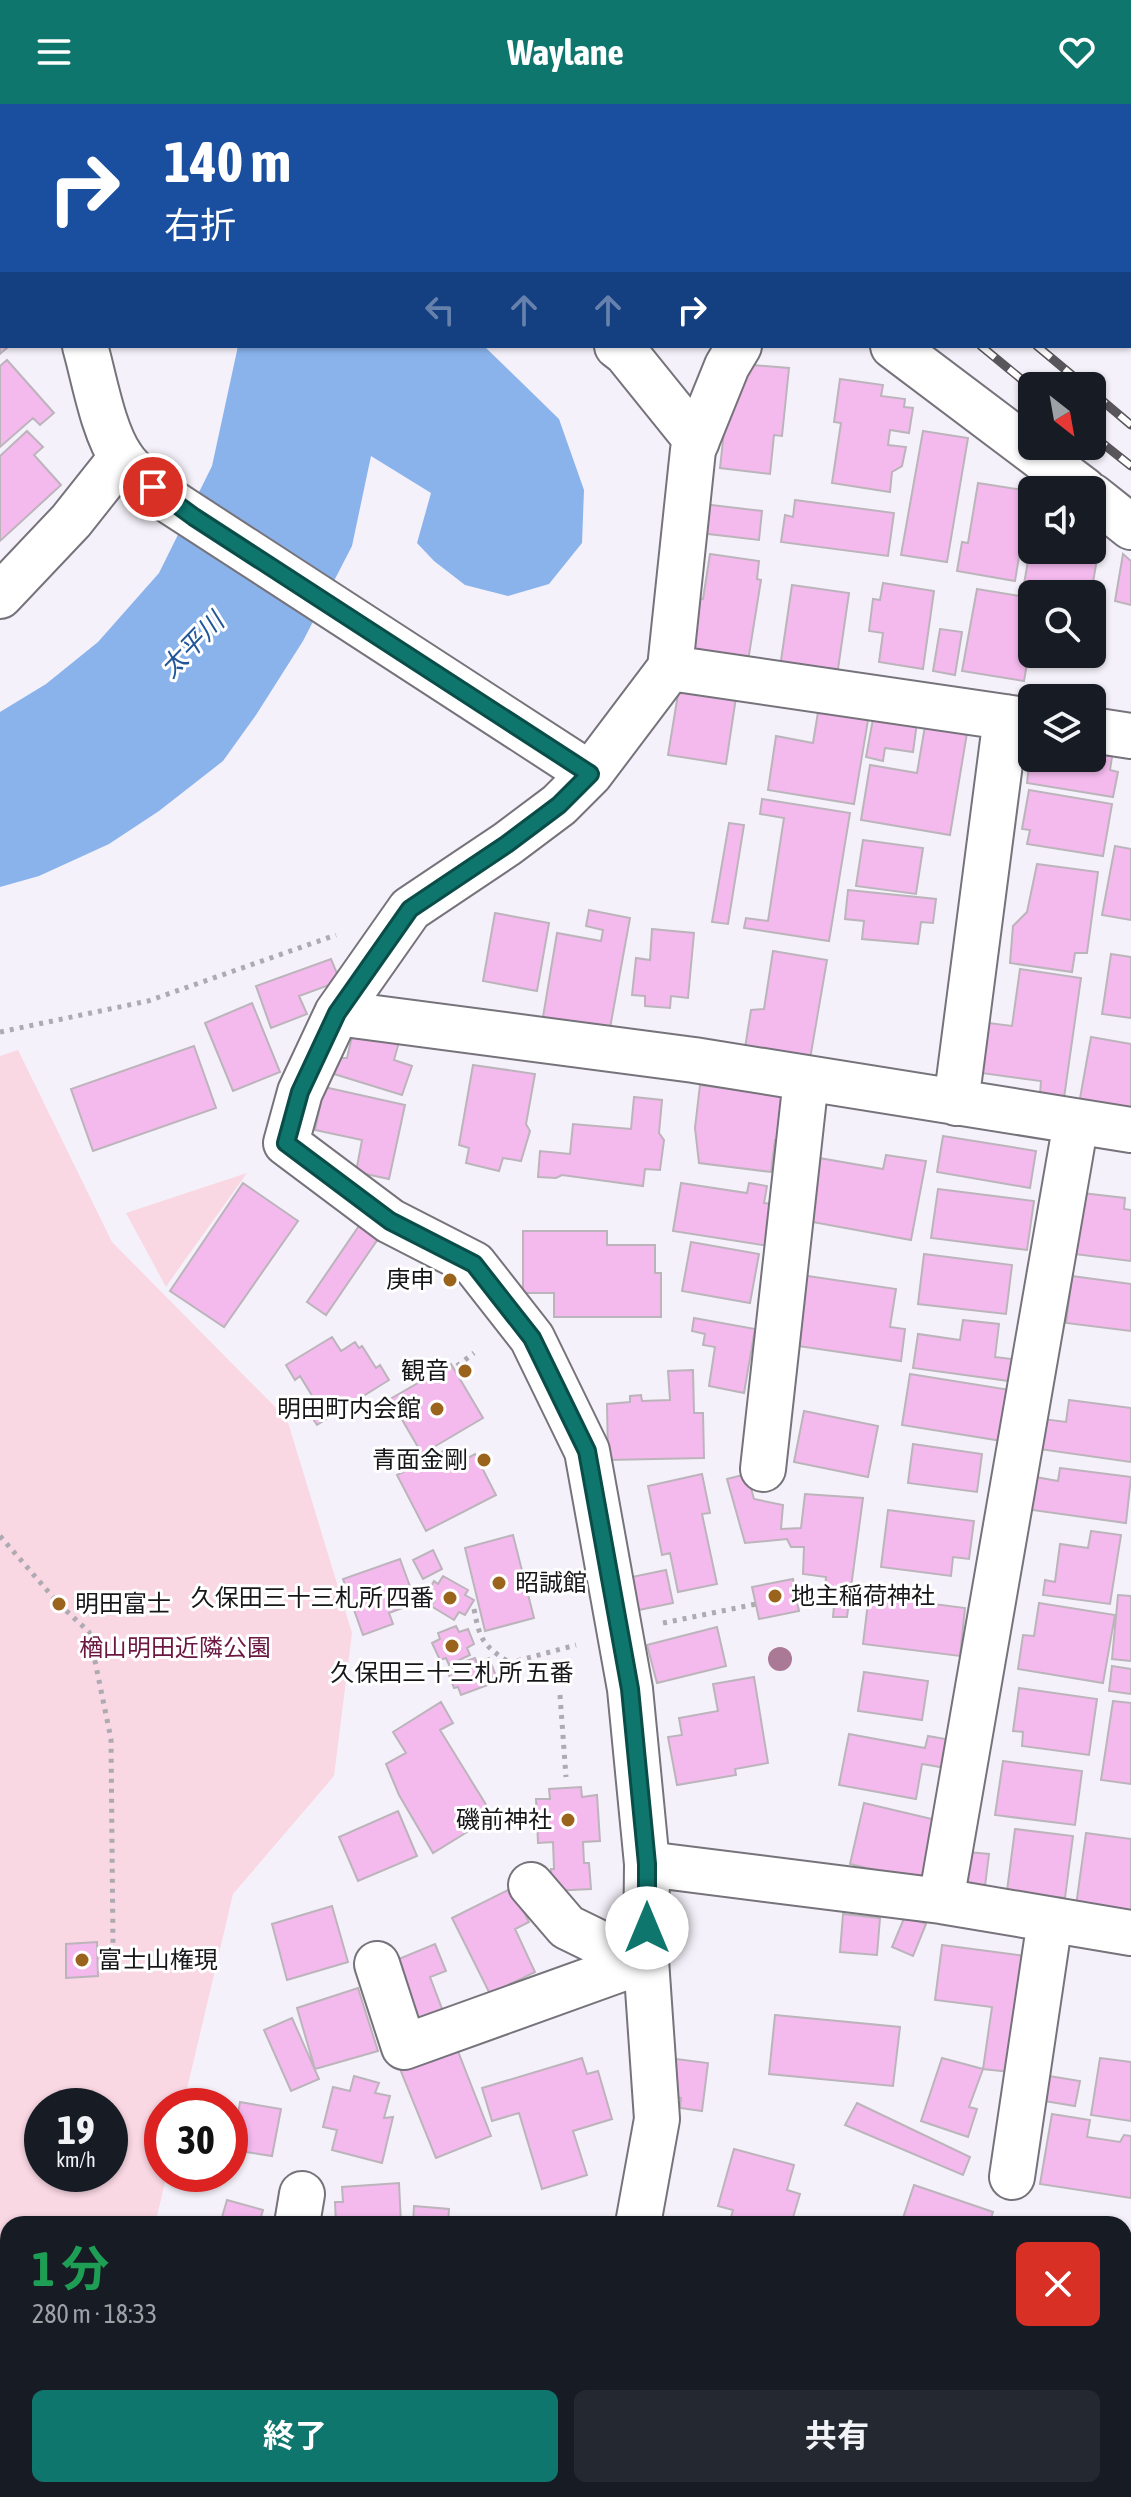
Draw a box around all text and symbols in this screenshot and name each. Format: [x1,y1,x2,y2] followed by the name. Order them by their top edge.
[32,30,76,74] icon: menu
[1055,30,1099,74] icon: heart
[507,31,624,73] text: Waylane
[164,130,291,194] text: 140 m
[32,136,136,240] icon: right
[164,204,236,246] text: 右折
[418,288,462,332] icon: left
[502,288,546,332] icon: ahead
[586,288,630,332] icon: ahead
[670,288,714,332] icon: right
[1018,372,1106,460] north arrow
[1018,372,1106,772] map controls
[119,453,187,521] pin
[131,465,175,509] icon: arrive
[1018,476,1106,564] button: sound
[1018,580,1106,668] button: search
[154,604,232,683] water label: 太平川
[1018,684,1106,772] button: layers
[386,1266,434,1293] place label: 庚申
[441,1271,459,1289] marker: 庚申
[401,1357,449,1384] place label: 観音
[456,1362,474,1380] marker: 観音
[277,1395,421,1422] place label: 明田町内会館
[428,1400,446,1418] marker: 明田町内会館
[372,1446,468,1473] place label: 青面金剛
[475,1451,493,1469] marker: 青面金剛
[515,1569,587,1596] place label: 昭誠館
[490,1574,508,1592] marker: 昭誠館
[791,1582,935,1609] place label: 地主稲荷神社
[191,1584,434,1611] place label: 久保田三十三札所 四番
[766,1587,784,1605] marker: 地主稲荷神社
[441,1589,459,1607] marker: 久保田三十三札所 四番
[75,1590,171,1617] place label: 明田富士
[50,1595,68,1613] marker: 明田富士
[79,1634,271,1661] park label: 楢山明田近隣公園
[443,1637,461,1655] marker: 久保田三十三札所 五番
[330,1659,574,1686] place label: 久保田三十三札所 五番
[456,1806,552,1833] place label: 磯前神社
[559,1811,577,1829] marker: 磯前神社
[605,1886,689,1970] position arrow
[98,1946,218,1973] place label: 富士山権現
[73,1951,91,1969] marker: 富士山権現
[144,2088,248,2192] speed limit sign: 30
[57,2107,95,2152] text: 19
[56,2148,96,2171] text: km/h
[32,2241,109,2296] text: 1 分
[1016,2242,1100,2326] button: close
[32,2299,157,2329] text: 280 m · 18:33
[32,2390,558,2482] button: 終了
[574,2390,1100,2482] button: 共有

